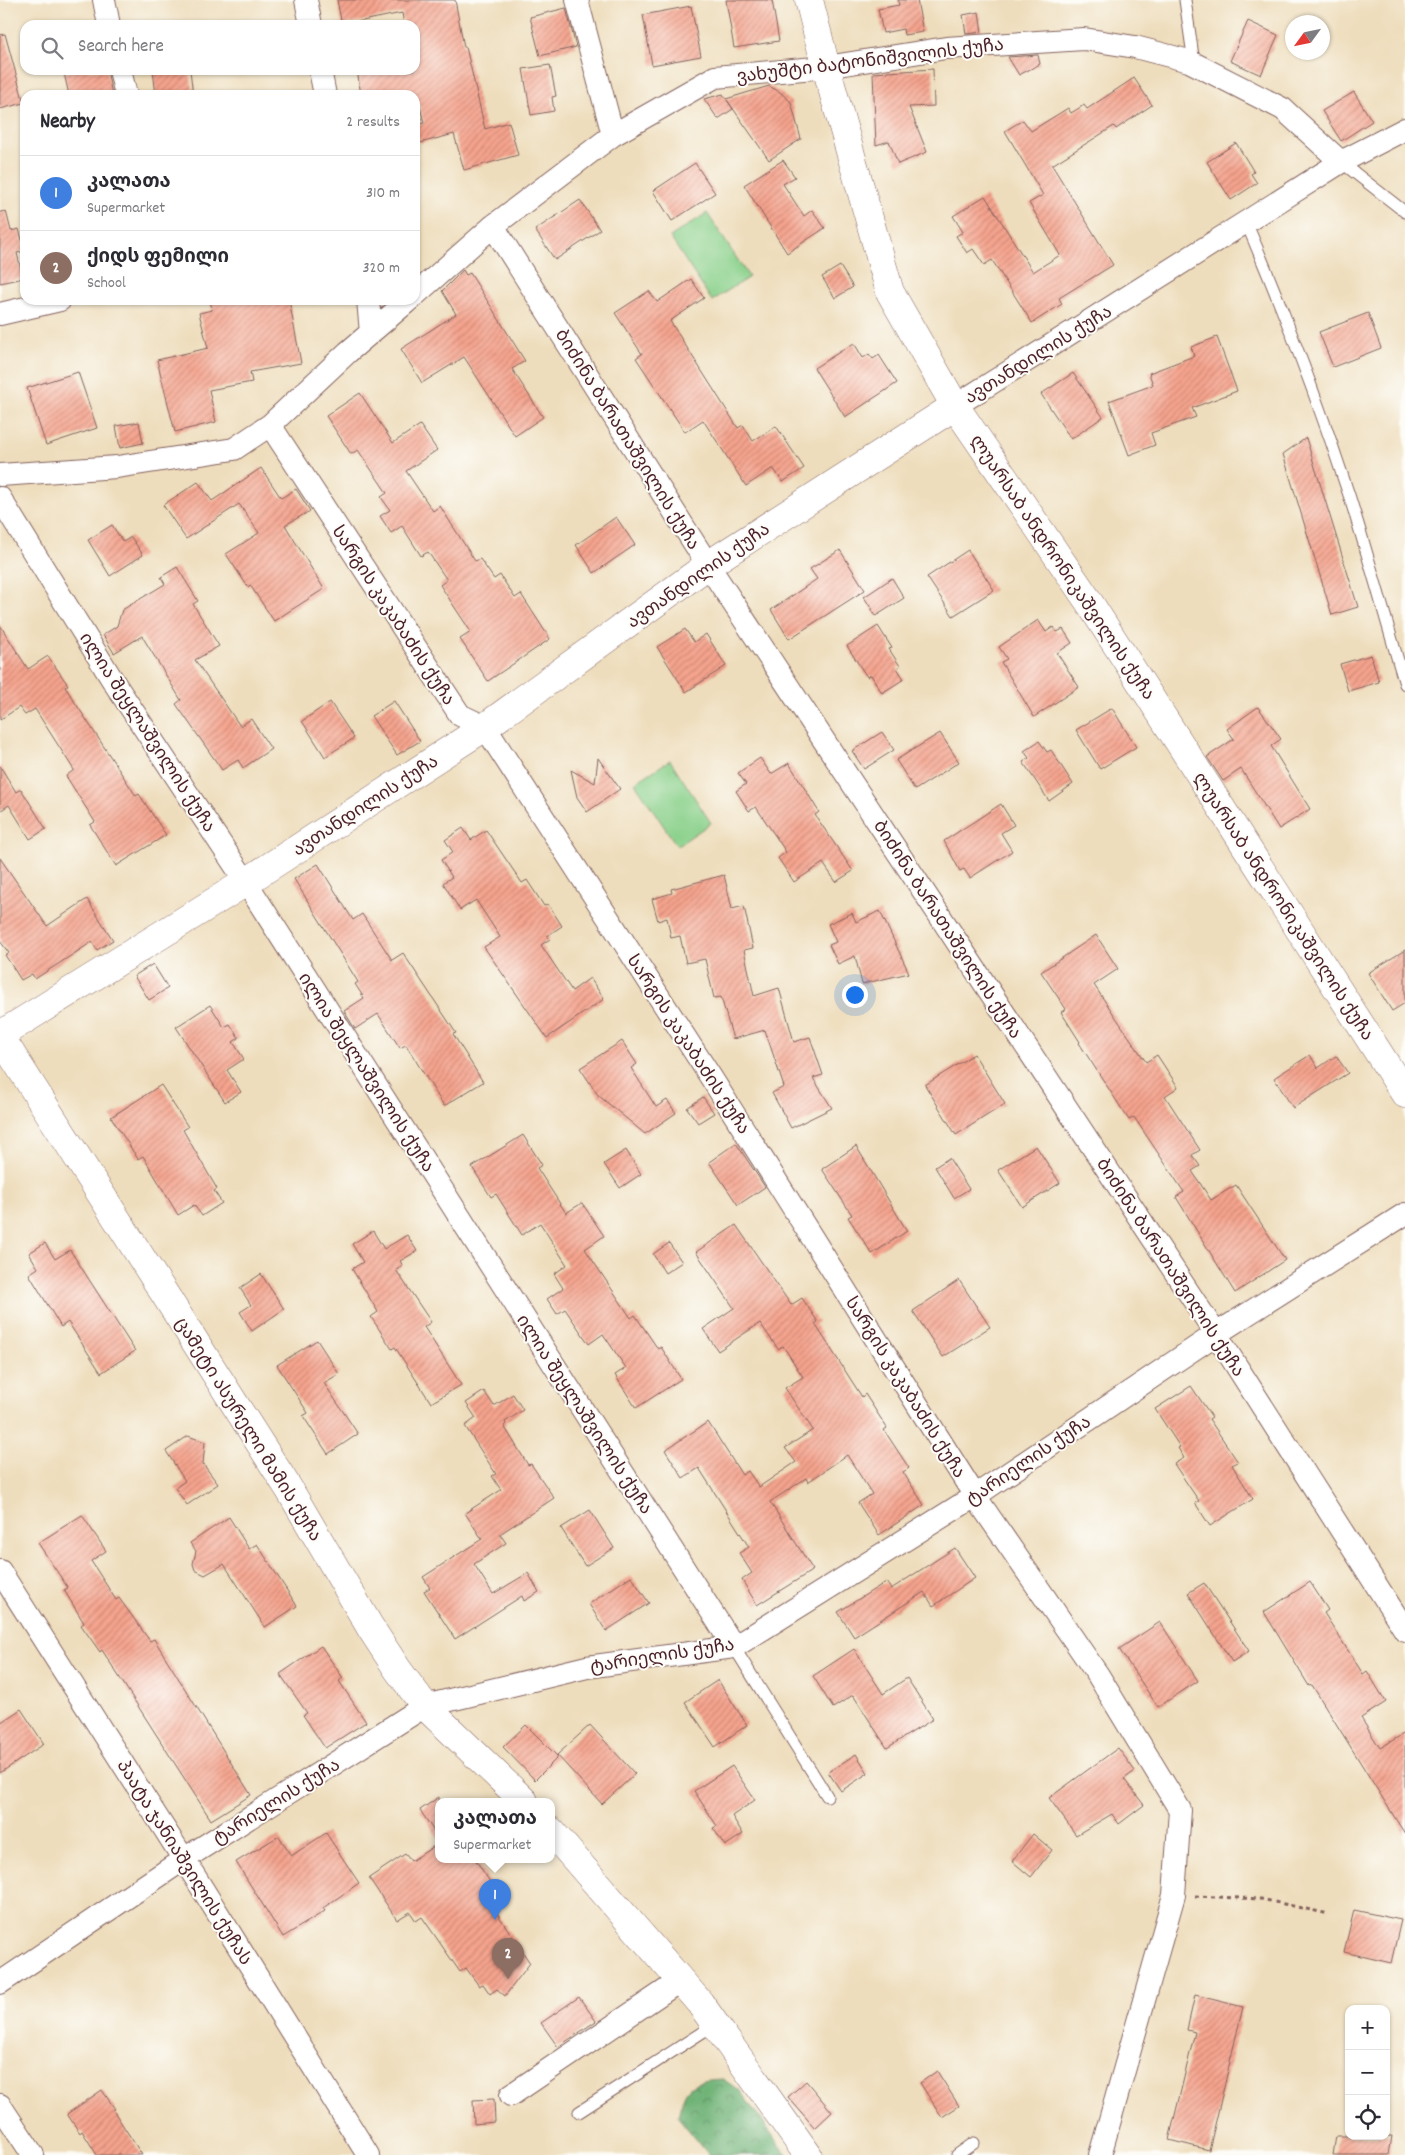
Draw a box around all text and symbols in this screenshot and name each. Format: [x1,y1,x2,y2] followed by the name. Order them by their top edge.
[1285,15,1330,60] north arrow
[20,20,420,75] search box
[38,34,66,62] icon: search
[78,34,164,61] text: Search here
[735,34,1005,91] street label: ვახუშტი ბატონიშვილის ქუჩა
[40,108,95,138] text: Nearby
[346,111,400,134] text: 2 results
[87,170,171,197] text: კალათა
[54,182,58,205] text: 1
[366,182,400,205] text: 310 m
[87,197,165,220] text: Supermarket
[87,245,229,272] text: ქიდს ფემილი
[53,257,60,280] text: 2
[363,257,400,280] text: 320 m
[87,272,126,295] text: School
[961,301,1118,412] street label: ავთანდილის ქუჩა
[547,325,704,556] street label: ბიძინა ბარათაშვილის ქუჩა
[962,431,1159,706] street label: ლუარსაბ ანდრონიკაშვილის ქუჩა
[623,518,776,636] street label: ავთანდილის ქუჩა
[324,522,460,711] street label: სარგის კაკაბაძის ქუჩა
[72,629,220,838] street label: ილია შეყლაშვილის ქუჩა
[288,750,444,864] street label: ავთანდილის ქუჩა
[1186,768,1378,1046] street label: ლუარსაბ ანდრონიკაშვილის ქუჩა
[866,816,1026,1045] street label: ბიძინა ბარათაშვილის ქუჩა
[619,951,755,1140] street label: სარგის კაკაბაძის ქუჩა
[291,969,439,1178] street label: ილია შეყლაშვილის ქუჩა
[842,982,868,1008] your location
[1089,1154,1249,1383] street label: ბიძინა ბარათაშვილის ქუჩა
[838,1293,970,1484] street label: სარგის კაკაბაძის ქუჩა
[509,1311,657,1520] street label: ილია შეყლაშვილის ქუჩა
[167,1313,326,1547] street label: ცამეტი ასურელი მამის ქუჩა
[962,1411,1097,1513] street label: ტარიელის ქუჩა
[588,1634,736,1681] street label: ტარიელის ქუჩა
[209,1754,346,1852] street label: ტარიელის ქუჩა
[109,1756,257,1971] street label: პაატა ჯანიაშვილის ქუჩას
[435,1798,555,1863] popup
[453,1807,537,1834] text: კალათა
[453,1834,531,1857] text: Supermarket
[479,1879,511,1920] pin: 1
[492,1938,524,1979] pin: 2
[1345,2005,1390,2140] map controls
[1345,2005,1390,2050] button: +
[1345,2050,1390,2095] button: −
[1345,2095,1390,2140] button: locate

